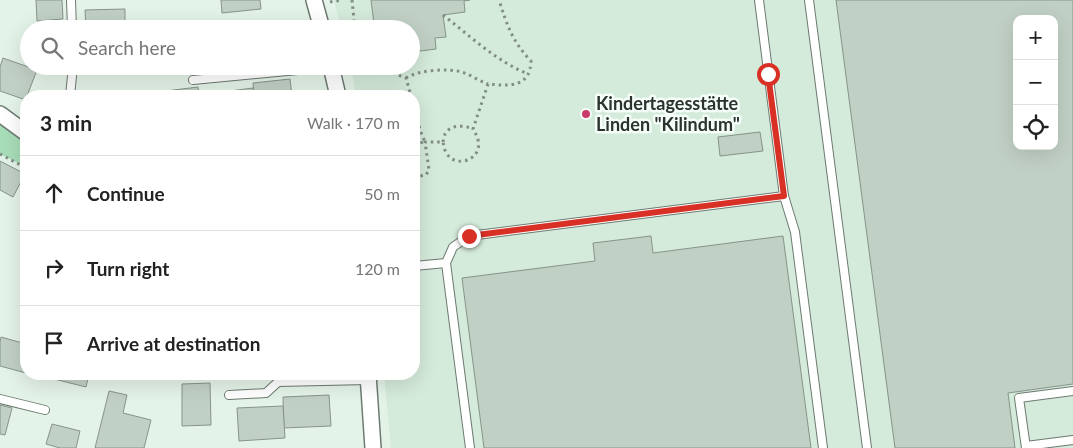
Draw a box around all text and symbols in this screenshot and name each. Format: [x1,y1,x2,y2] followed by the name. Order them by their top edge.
[1013,15,1058,150] map controls
[1013,15,1058,60] button: +
[20,20,420,75] search box
[38,34,66,62] icon: search
[78,36,176,59] text: Search here
[1013,60,1058,105] button: −
[757,63,780,86] route start
[596,92,740,135] place label: Kindertagesstätte Linden "Kilindum"
[1013,105,1058,150] button: locate
[580,108,592,120] marker: Kindertagesstätte Linden "Kilindum"
[40,110,92,135] text: 3 min
[307,113,400,132] text: Walk · 170 m
[40,179,68,207] icon: ahead
[87,182,165,205] text: Continue
[364,184,400,203] text: 50 m
[458,225,481,248] route end
[40,254,68,282] icon: right
[87,257,169,280] text: Turn right
[355,259,400,278] text: 120 m
[40,329,68,357] icon: arrive
[87,332,260,355] text: Arrive at destination

